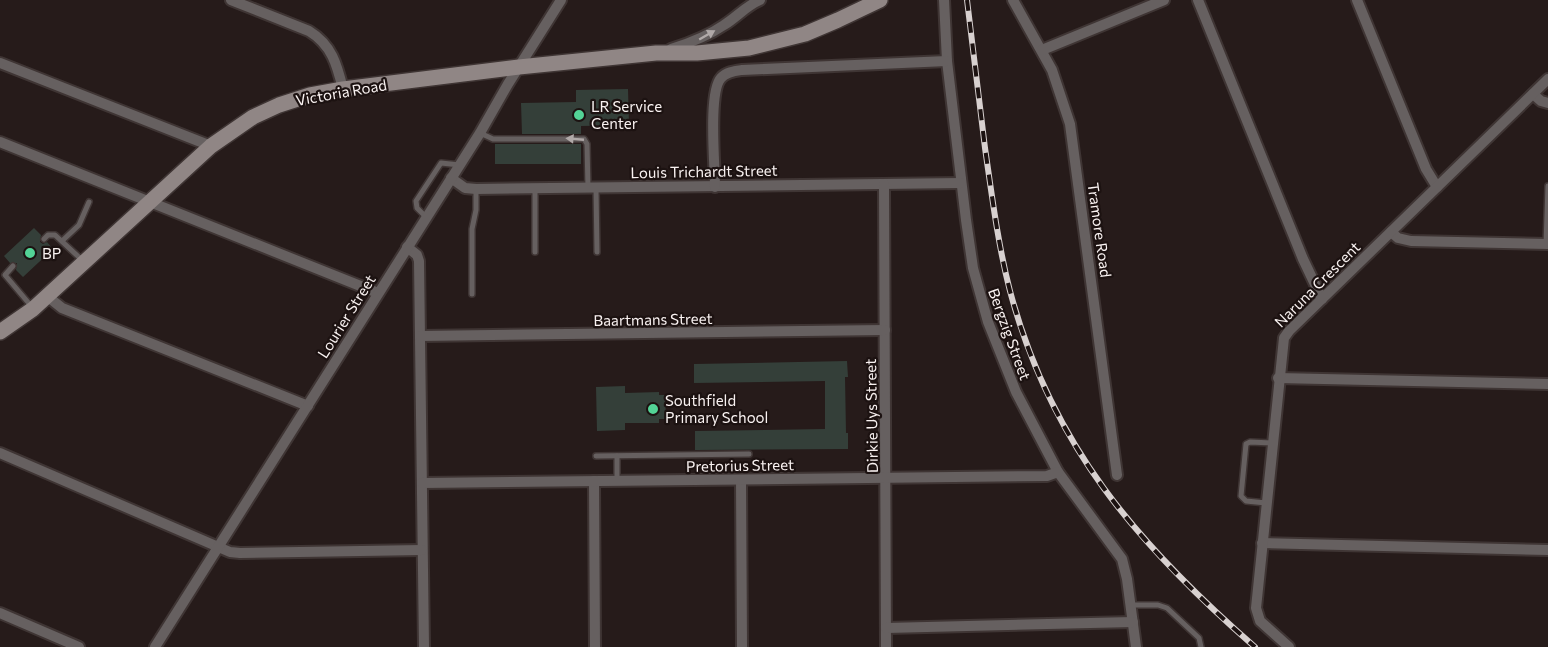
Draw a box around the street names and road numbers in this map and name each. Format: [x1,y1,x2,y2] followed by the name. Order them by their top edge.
[294,75,388,109] street label: Victoria Road
[630,161,778,181] street label: Louis Trichardt Street
[1084,181,1116,279] street label: Tramore Road
[1270,237,1364,331] street label: Naruna Crescent
[313,271,379,361] street label: Lourier Street
[985,286,1035,382] street label: Bergzig Street
[593,309,713,329] street label: Baartmans Street
[861,359,881,473] street label: Dirkie Uys Street
[686,455,794,475] street label: Pretorius Street

